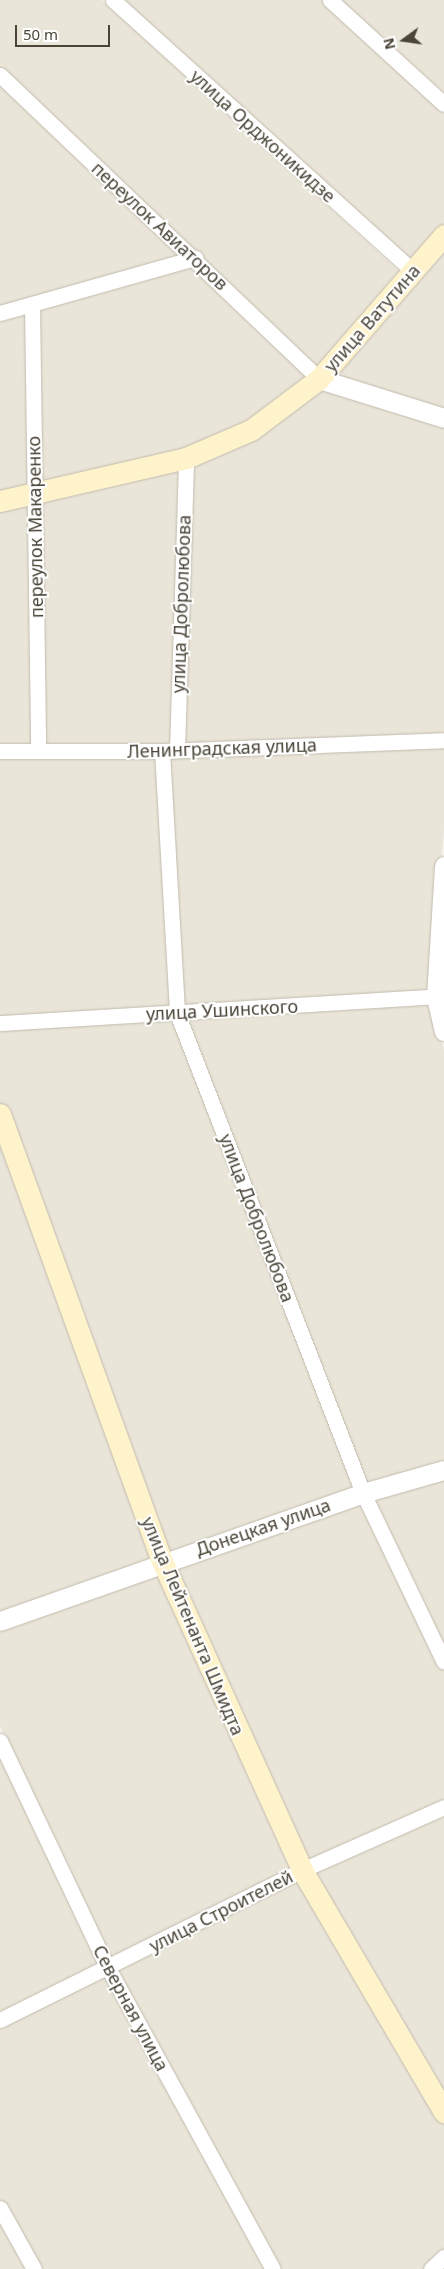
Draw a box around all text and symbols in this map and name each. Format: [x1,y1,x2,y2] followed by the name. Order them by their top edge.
[18,15,112,47] scale bar
[379,15,429,65] north arrow
[23,24,58,44] text: 50 m
[378,36,400,52] text: N
[186,65,340,207] street label: улица Орджоникидзе
[87,157,233,295] street label: переулок Авиаторов
[319,260,425,376] street label: улица Ватутина
[23,436,47,618] street label: переулок Макаренко
[167,514,195,694] street label: улица Добролюбова
[127,734,317,762] street label: Ленинградская улица
[145,995,299,1025] street label: улица Ушинского
[215,1131,299,1305] street label: улица Добролюбова
[193,1494,333,1560] street label: Донецкая улица
[137,1513,249,1739] street label: улица Лейтенанта Шмидта
[146,1865,296,1957] street label: улица Строителей
[89,1941,173,2075] street label: Северная улица

